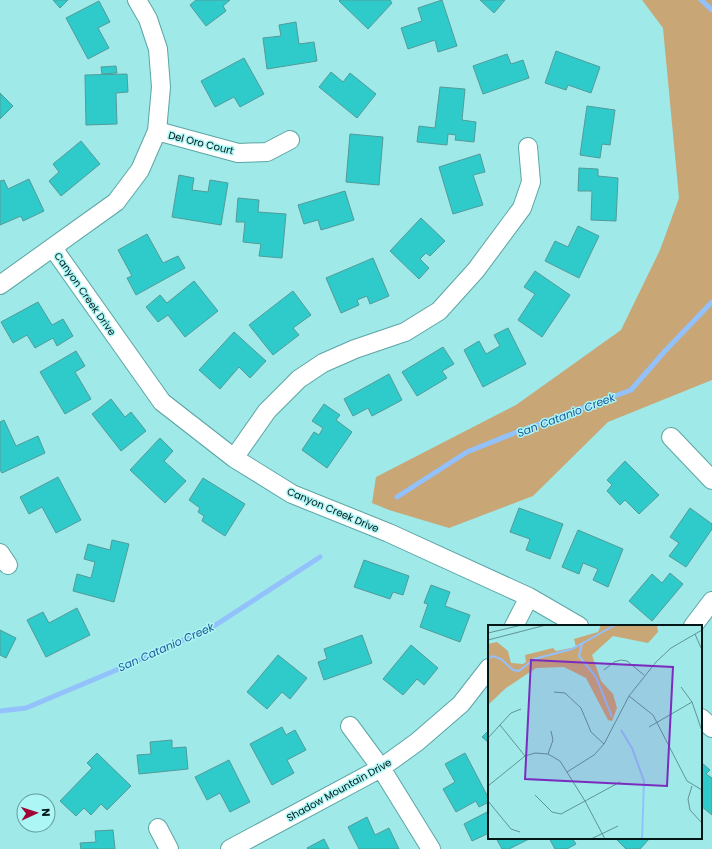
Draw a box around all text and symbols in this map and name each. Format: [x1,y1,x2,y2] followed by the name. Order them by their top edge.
[167,128,236,158] street label: Del Oro Court
[51,249,119,339] street label: Canyon Creek Drive
[515,389,618,441] water label: San Catanio Creek
[285,484,381,536] street label: Canyon Creek Drive
[115,618,218,675] water label: San Catanio Creek
[488,625,702,839] inset map
[284,755,394,825] street label: Shadow Mountain Drive
[16,793,56,833] north arrow
[38,808,54,817] text: N

